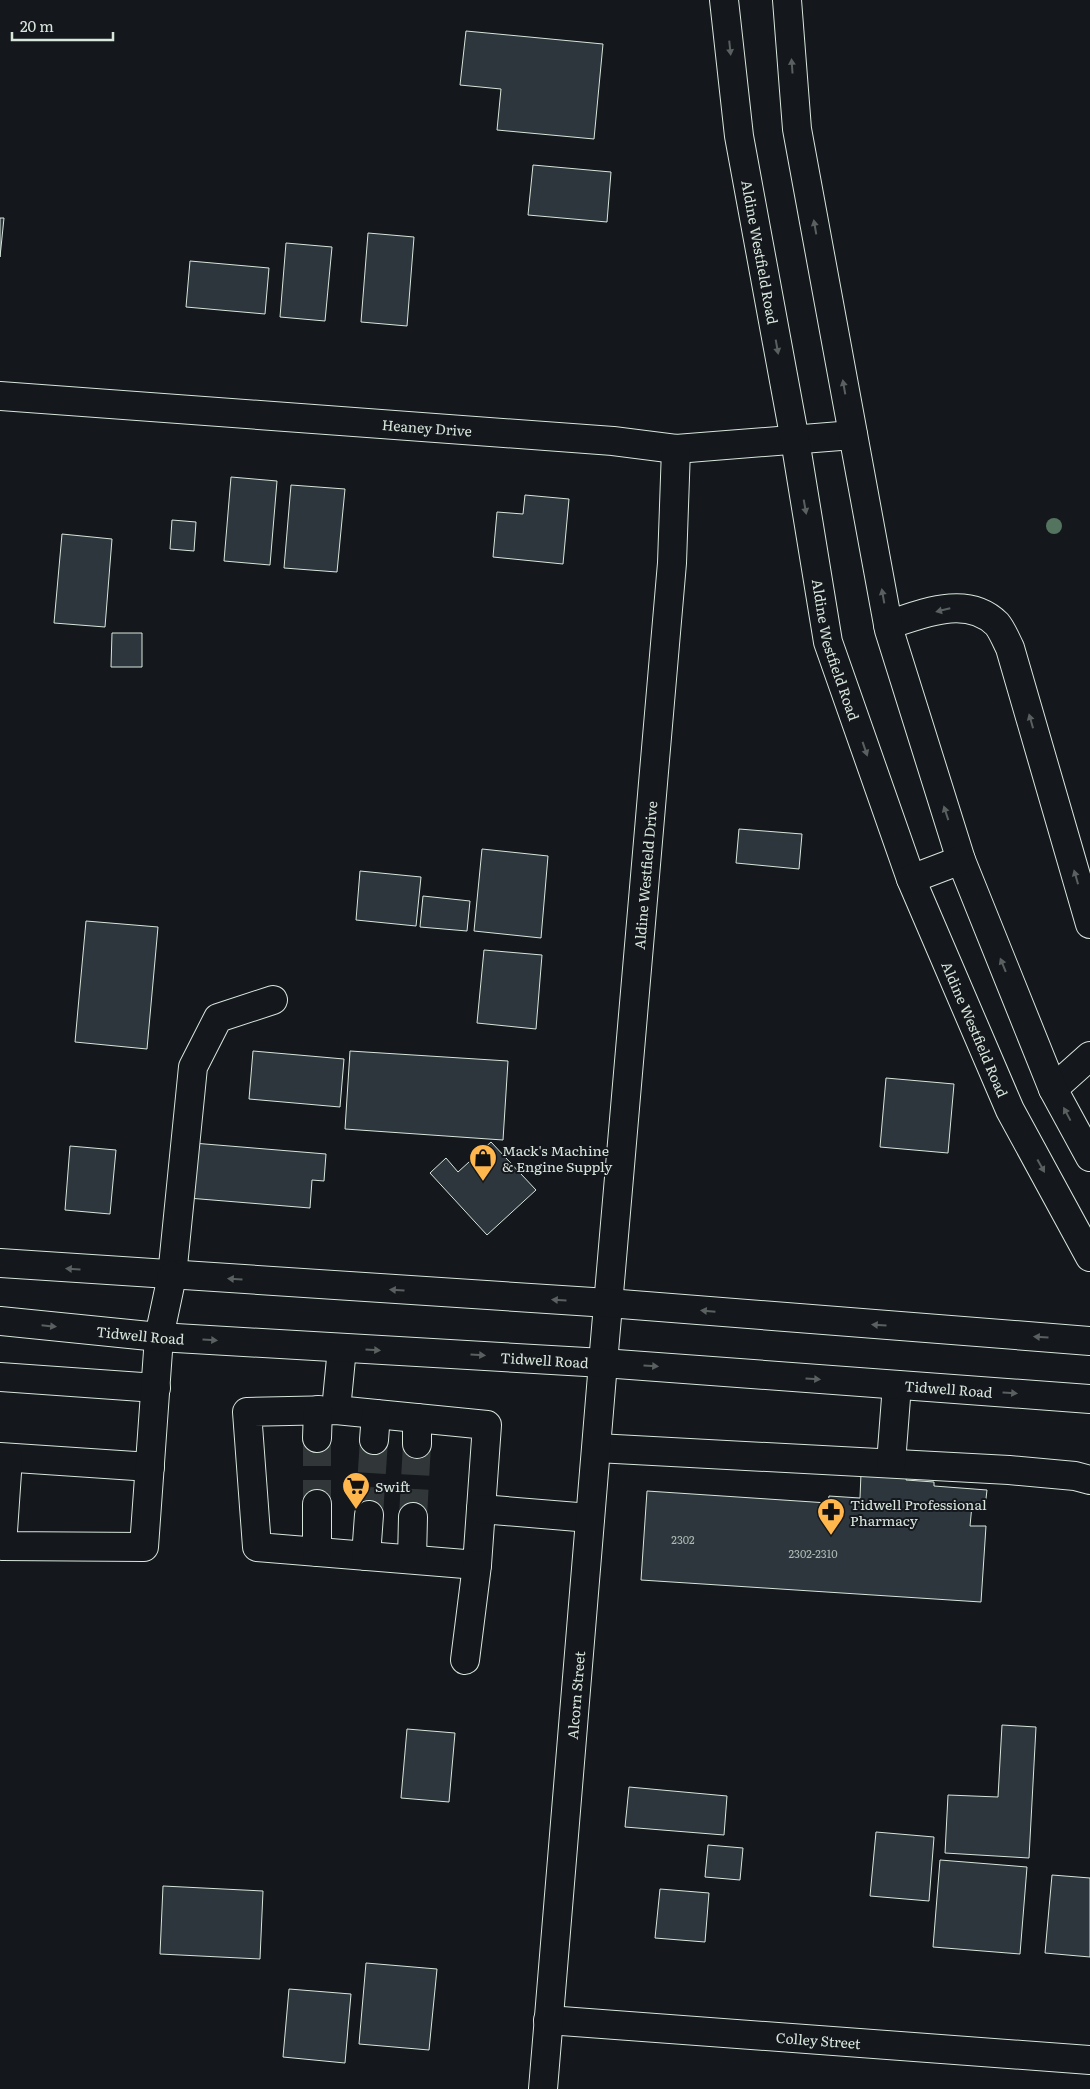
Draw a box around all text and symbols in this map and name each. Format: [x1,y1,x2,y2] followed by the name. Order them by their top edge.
[12,10,114,42] scale bar
[20,14,54,37] text: 20 m
[726,41,734,57] one-way arrow
[788,58,796,74] one-way arrow
[737,178,784,326] street label: Aldine Westfield Road
[810,218,818,234] one-way arrow
[774,339,782,355] one-way arrow
[840,378,848,394] one-way arrow
[381,414,473,441] street label: Heaney Drive
[802,499,810,515] one-way arrow
[808,577,865,724] street label: Aldine Westfield Road
[878,588,886,604] one-way arrow
[935,606,950,614] one-way arrow
[1027,714,1035,729] one-way arrow
[861,742,869,757] one-way arrow
[629,800,661,950] street label: Aldine Westfield Drive
[941,805,949,820] one-way arrow
[1072,870,1080,885] one-way arrow
[999,957,1007,972] one-way arrow
[937,958,1013,1101] street label: Aldine Westfield Road
[1063,1107,1071,1122] one-way arrow
[502,1140,613,1176] place label: Mack's Machine & Engine Supply
[468,1143,498,1182] shop icon: Mack's Machine & Engine Supply
[1036,1160,1045,1173] one-way arrow
[64,1264,80,1272] one-way arrow
[226,1275,242,1283] one-way arrow
[389,1285,405,1293] one-way arrow
[551,1295,567,1303] one-way arrow
[700,1307,716,1315] one-way arrow
[95,1321,185,1348] street label: Tidwell Road
[871,1321,887,1329] one-way arrow
[41,1322,57,1330] one-way arrow
[1033,1333,1049,1341] one-way arrow
[203,1336,219,1344] one-way arrow
[365,1346,381,1354] one-way arrow
[500,1347,590,1372] street label: Tidwell Road
[470,1352,486,1360] one-way arrow
[643,1363,659,1371] one-way arrow
[805,1375,821,1383] one-way arrow
[904,1375,994,1402] street label: Tidwell Road
[1002,1390,1018,1398] one-way arrow
[341,1471,371,1510] supermarket icon: Swift
[375,1476,411,1496] place label: Swift
[850,1494,987,1530] place label: Tidwell Professional Pharmacy
[816,1497,846,1536] pharmacy icon: Tidwell Professional Pharmacy
[671,1531,695,1547] house number: 2302
[788,1545,838,1561] house number: 2302-2310
[562,1650,589,1740] street label: Alcorn Street
[775,2027,862,2053] street label: Colley Street

